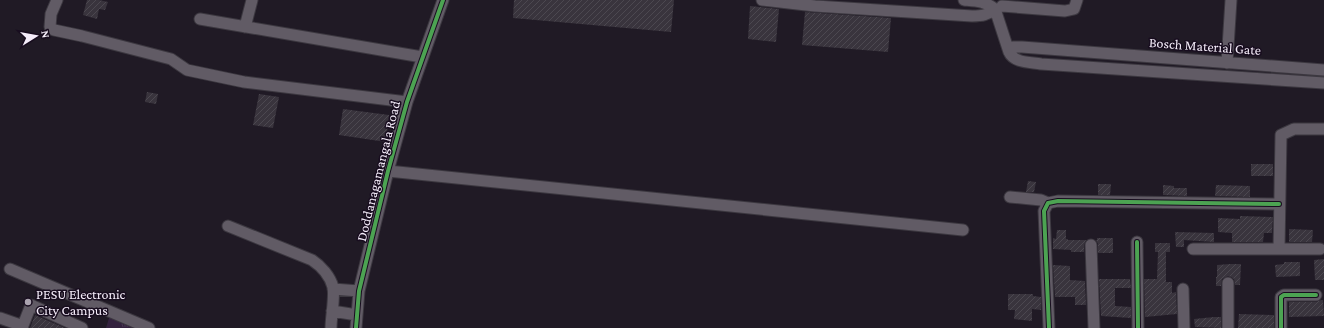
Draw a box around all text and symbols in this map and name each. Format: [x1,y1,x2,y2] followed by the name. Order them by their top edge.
[16,16,56,56] north arrow
[39,29,53,39] text: N
[1148,34,1262,58] street label: Bosch Material Gate
[353,98,403,243] street label: Doddanagamangala Road
[36,286,126,318] place label: PESU Electronic City Campus
[23,297,33,307] marker: PESU Electronic City Campus

